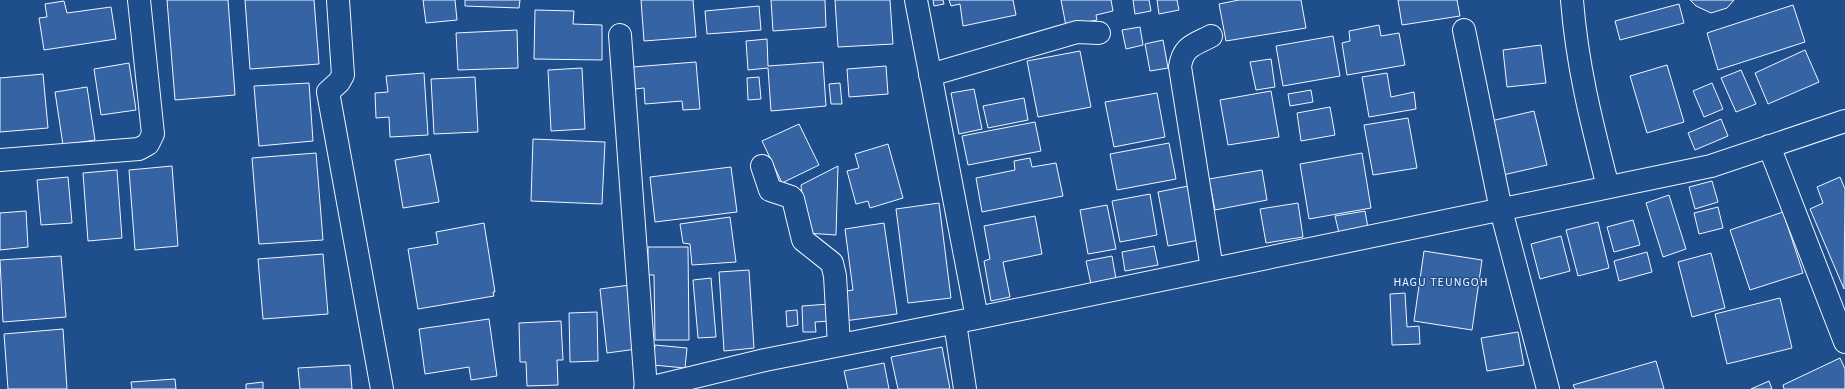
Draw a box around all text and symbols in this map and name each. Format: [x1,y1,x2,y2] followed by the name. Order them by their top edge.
[1393,274,1489,291] district label: HAGU TEUNGOH

